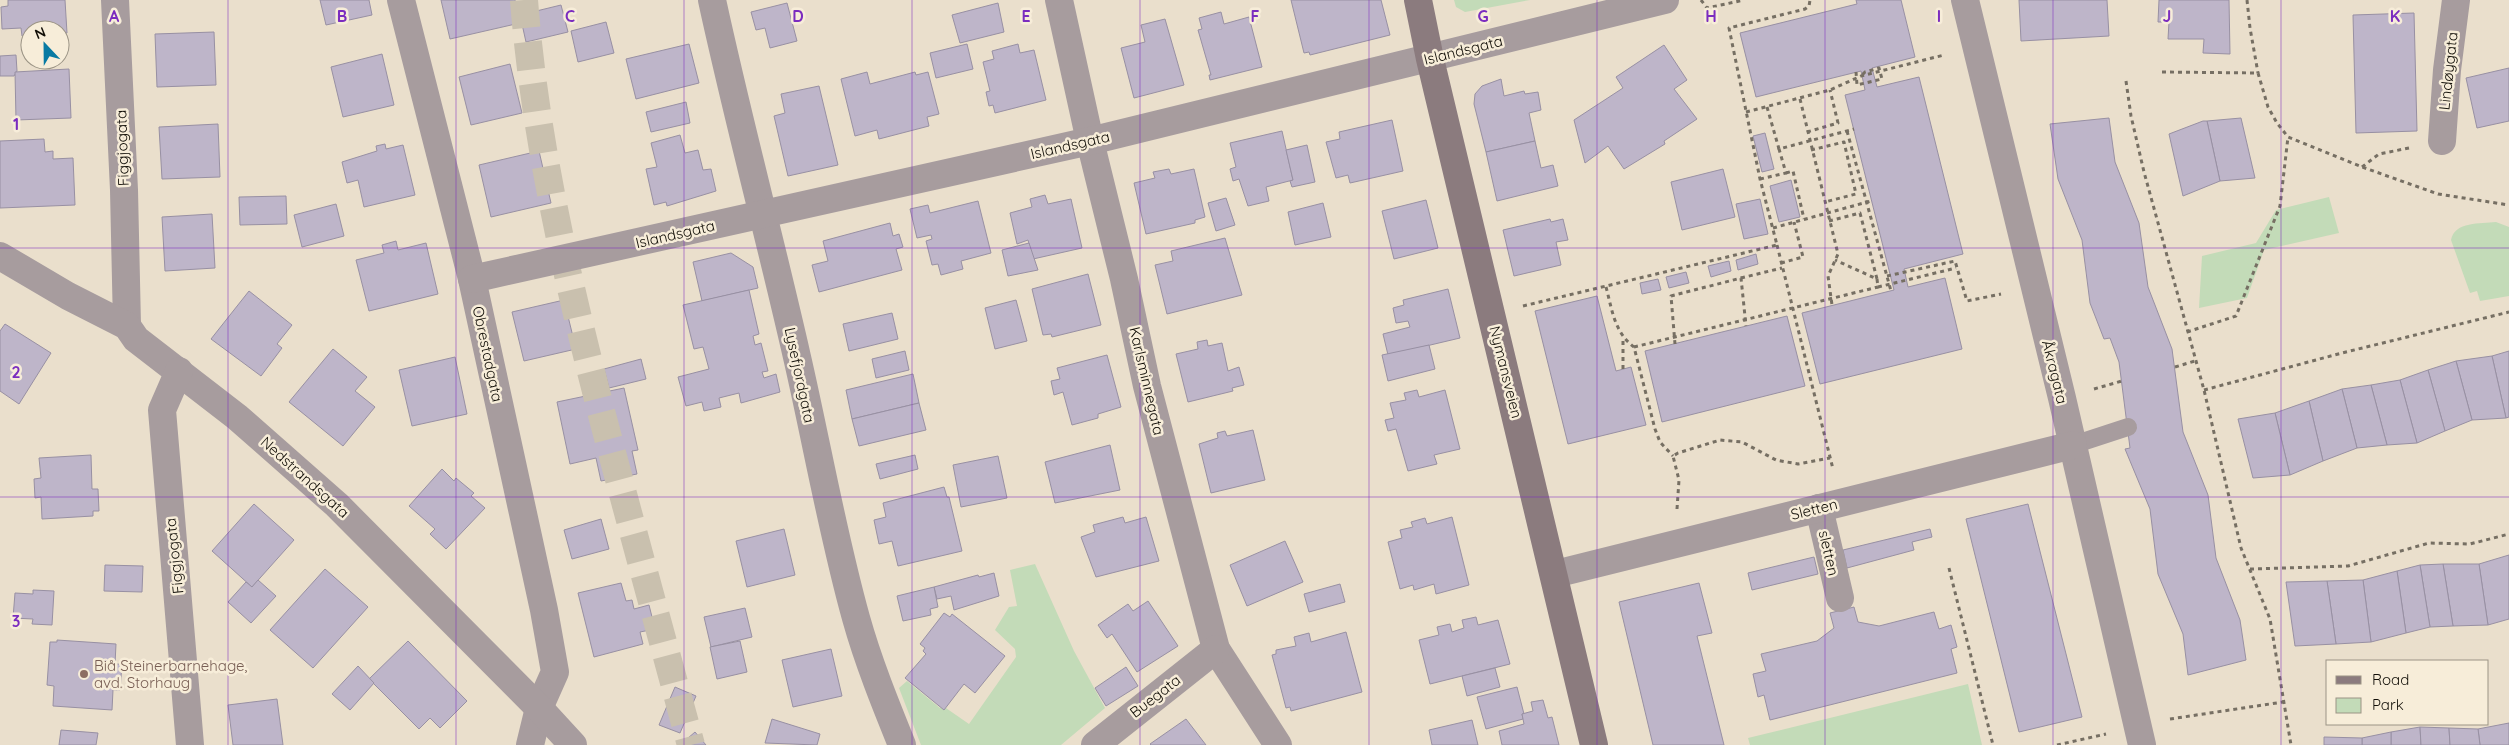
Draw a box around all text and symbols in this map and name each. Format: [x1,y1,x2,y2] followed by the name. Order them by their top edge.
[109,6,120,26] text: A
[337,6,347,26] text: B
[565,6,575,26] text: C
[792,6,804,26] text: D
[1021,6,1031,26] text: E
[1251,6,1260,26] text: F
[1477,6,1489,26] text: G
[1705,6,1717,26] text: H
[1937,6,1941,26] text: I
[2163,6,2171,26] text: J
[2390,6,2400,26] text: K
[20,20,70,70] north arrow
[32,23,48,43] text: N
[1422,31,1504,69] street label: Islandsgata
[2434,31,2462,111] street label: Lindøygata
[111,110,133,186] street label: Figgjogata
[13,114,19,134] text: 1
[1029,127,1111,163] street label: Islandsgata
[634,216,716,252] street label: Islandsgata
[469,304,507,404] street label: Obrestadgata
[1485,324,1527,420] street label: Nymansveien
[1125,325,1169,437] street label: Karlsminnegata
[781,326,819,424] street label: Lysefjordgata
[2038,338,2072,406] street label: Åkragata
[11,362,21,382] text: 2
[257,432,353,522] street label: Nedstrandsgata
[1789,494,1839,524] street label: Sletten
[161,517,187,595] street label: Figgjogata
[1815,528,1843,578] street label: sletten
[12,611,20,631] text: 3
[94,656,247,692] place label: Biå Steinerbarnehage, avd. Storhaug
[2326,660,2489,725] legend
[78,668,90,680] marker: Biå Steinerbarnehage, avd. Storhaug
[1126,670,1184,722] street label: Buegata
[2372,670,2409,689] text: Road
[2372,695,2404,714] text: Park

